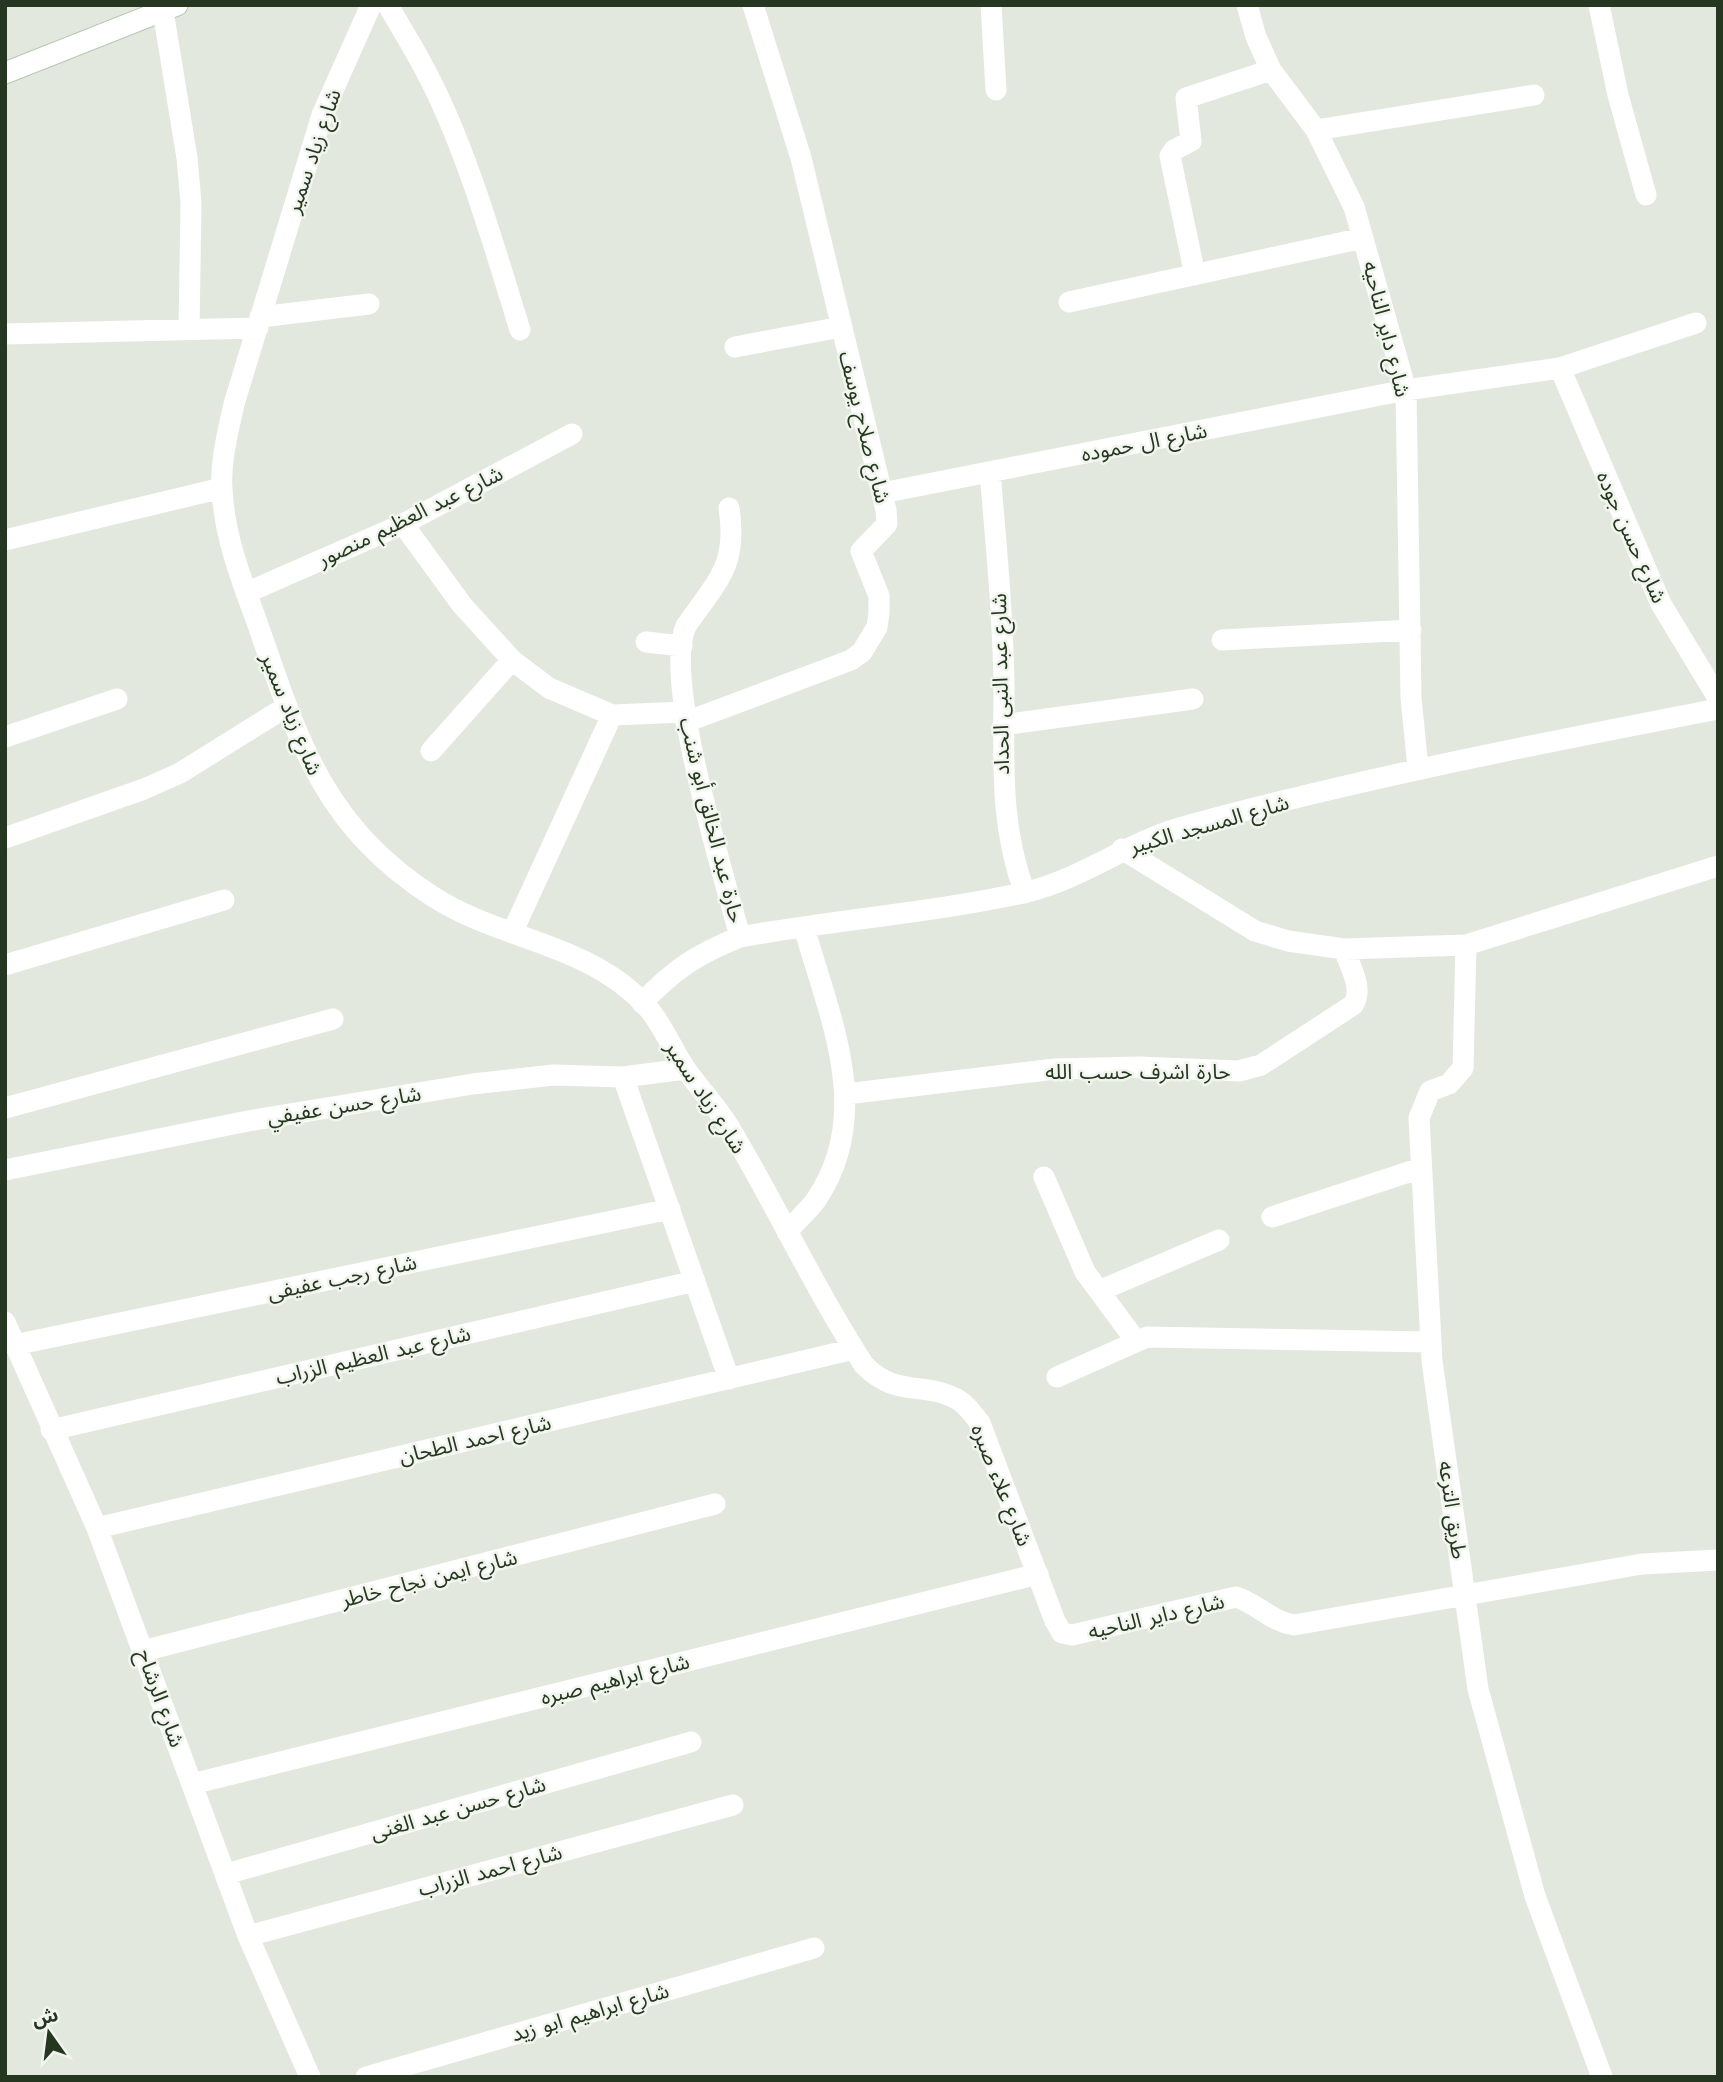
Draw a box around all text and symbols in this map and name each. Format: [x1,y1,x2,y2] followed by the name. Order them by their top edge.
[280,86,349,218] street label: شارع زياد سمير
[1355,259,1416,400] street label: شارع داير الناحيه
[831,348,896,506] street label: شارع صلاح يوسف
[1079,418,1210,469] street label: شارع ال حموده
[312,460,508,575] street label: شارع عبد العظيم منصور
[1589,467,1672,608] street label: شارع حسن جوده
[986,593,1017,775] street label: شارع عبد النبى الحداد
[253,648,328,780] street label: شارع زياد سمير
[673,715,750,926] street label: حارة عبد الخالق أبو شنب
[1125,789,1292,862] street label: شارع المسجد الكبير
[657,1035,752,1160] street label: شارع زياد سمير
[1045,1059,1231,1084] street label: حارة اشرف حسب الله
[265,1080,423,1133] street label: شارع حسن عفيفي
[265,1249,420,1308] street label: شارع رجب عفيفى
[273,1320,473,1392] street label: شارع عبد العظيم الزراب
[397,1409,554,1472] street label: شارع احمد الطحان
[963,1420,1038,1551] street label: شارع علاء صبره
[1433,1459,1472,1561] street label: طريق الترعه
[337,1544,520,1615] street label: شارع ايمن نجاح خاطر
[1085,1588,1227,1647] street label: شارع داير الناحيه
[129,1646,190,1751] street label: شارع الرشاح
[538,1648,693,1712] street label: شارع ابراهيم صبره
[368,1771,549,1848] street label: شارع حسن عبد الغنى
[415,1839,565,1904] street label: شارع احمد الزراب
[508,1978,672,2049] street label: شارع ابراهيم ابو زيد
[14,1998,84,2068] north arrow
[30,2003,60,2031] text: ش

